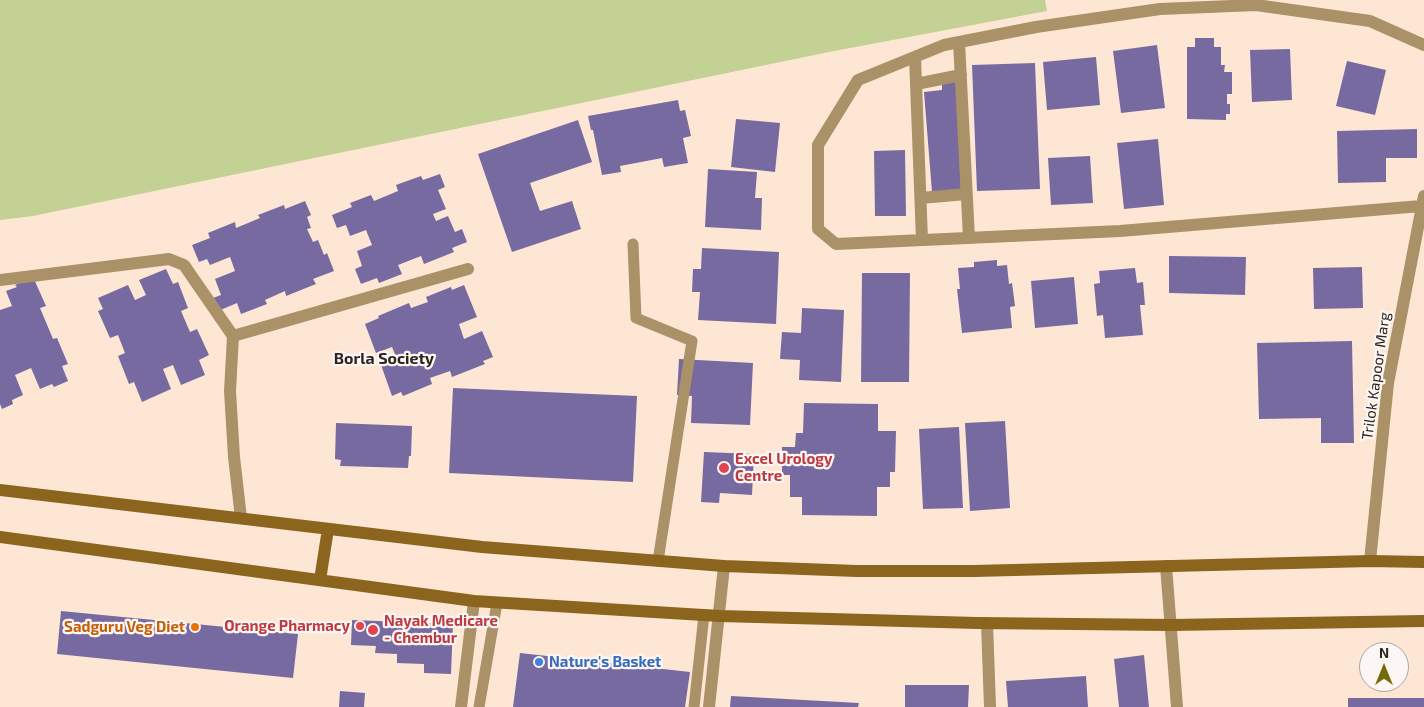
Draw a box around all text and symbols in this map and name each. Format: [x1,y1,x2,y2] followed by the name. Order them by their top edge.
[1358,311,1394,441] street label: Trilok Kapoor Marg
[334,349,434,369] district label: Borla Society
[735,450,833,485] place label: Excel Urology Centre
[717,461,731,475] marker: Excel Urology Centre
[384,612,498,647] place label: Nayak Medicare - Chembur
[224,617,350,635] place label: Orange Pharmacy
[64,618,185,636] place label: Sadguru Veg Diet
[354,620,366,632] marker: Orange Pharmacy
[189,621,201,633] marker: Sadguru Veg Diet
[366,623,380,637] marker: Nayak Medicare - Chembur
[1359,642,1409,692] north arrow
[1379,644,1389,661] text: N
[549,653,661,671] place label: Nature's Basket
[533,656,545,668] marker: Nature's Basket

